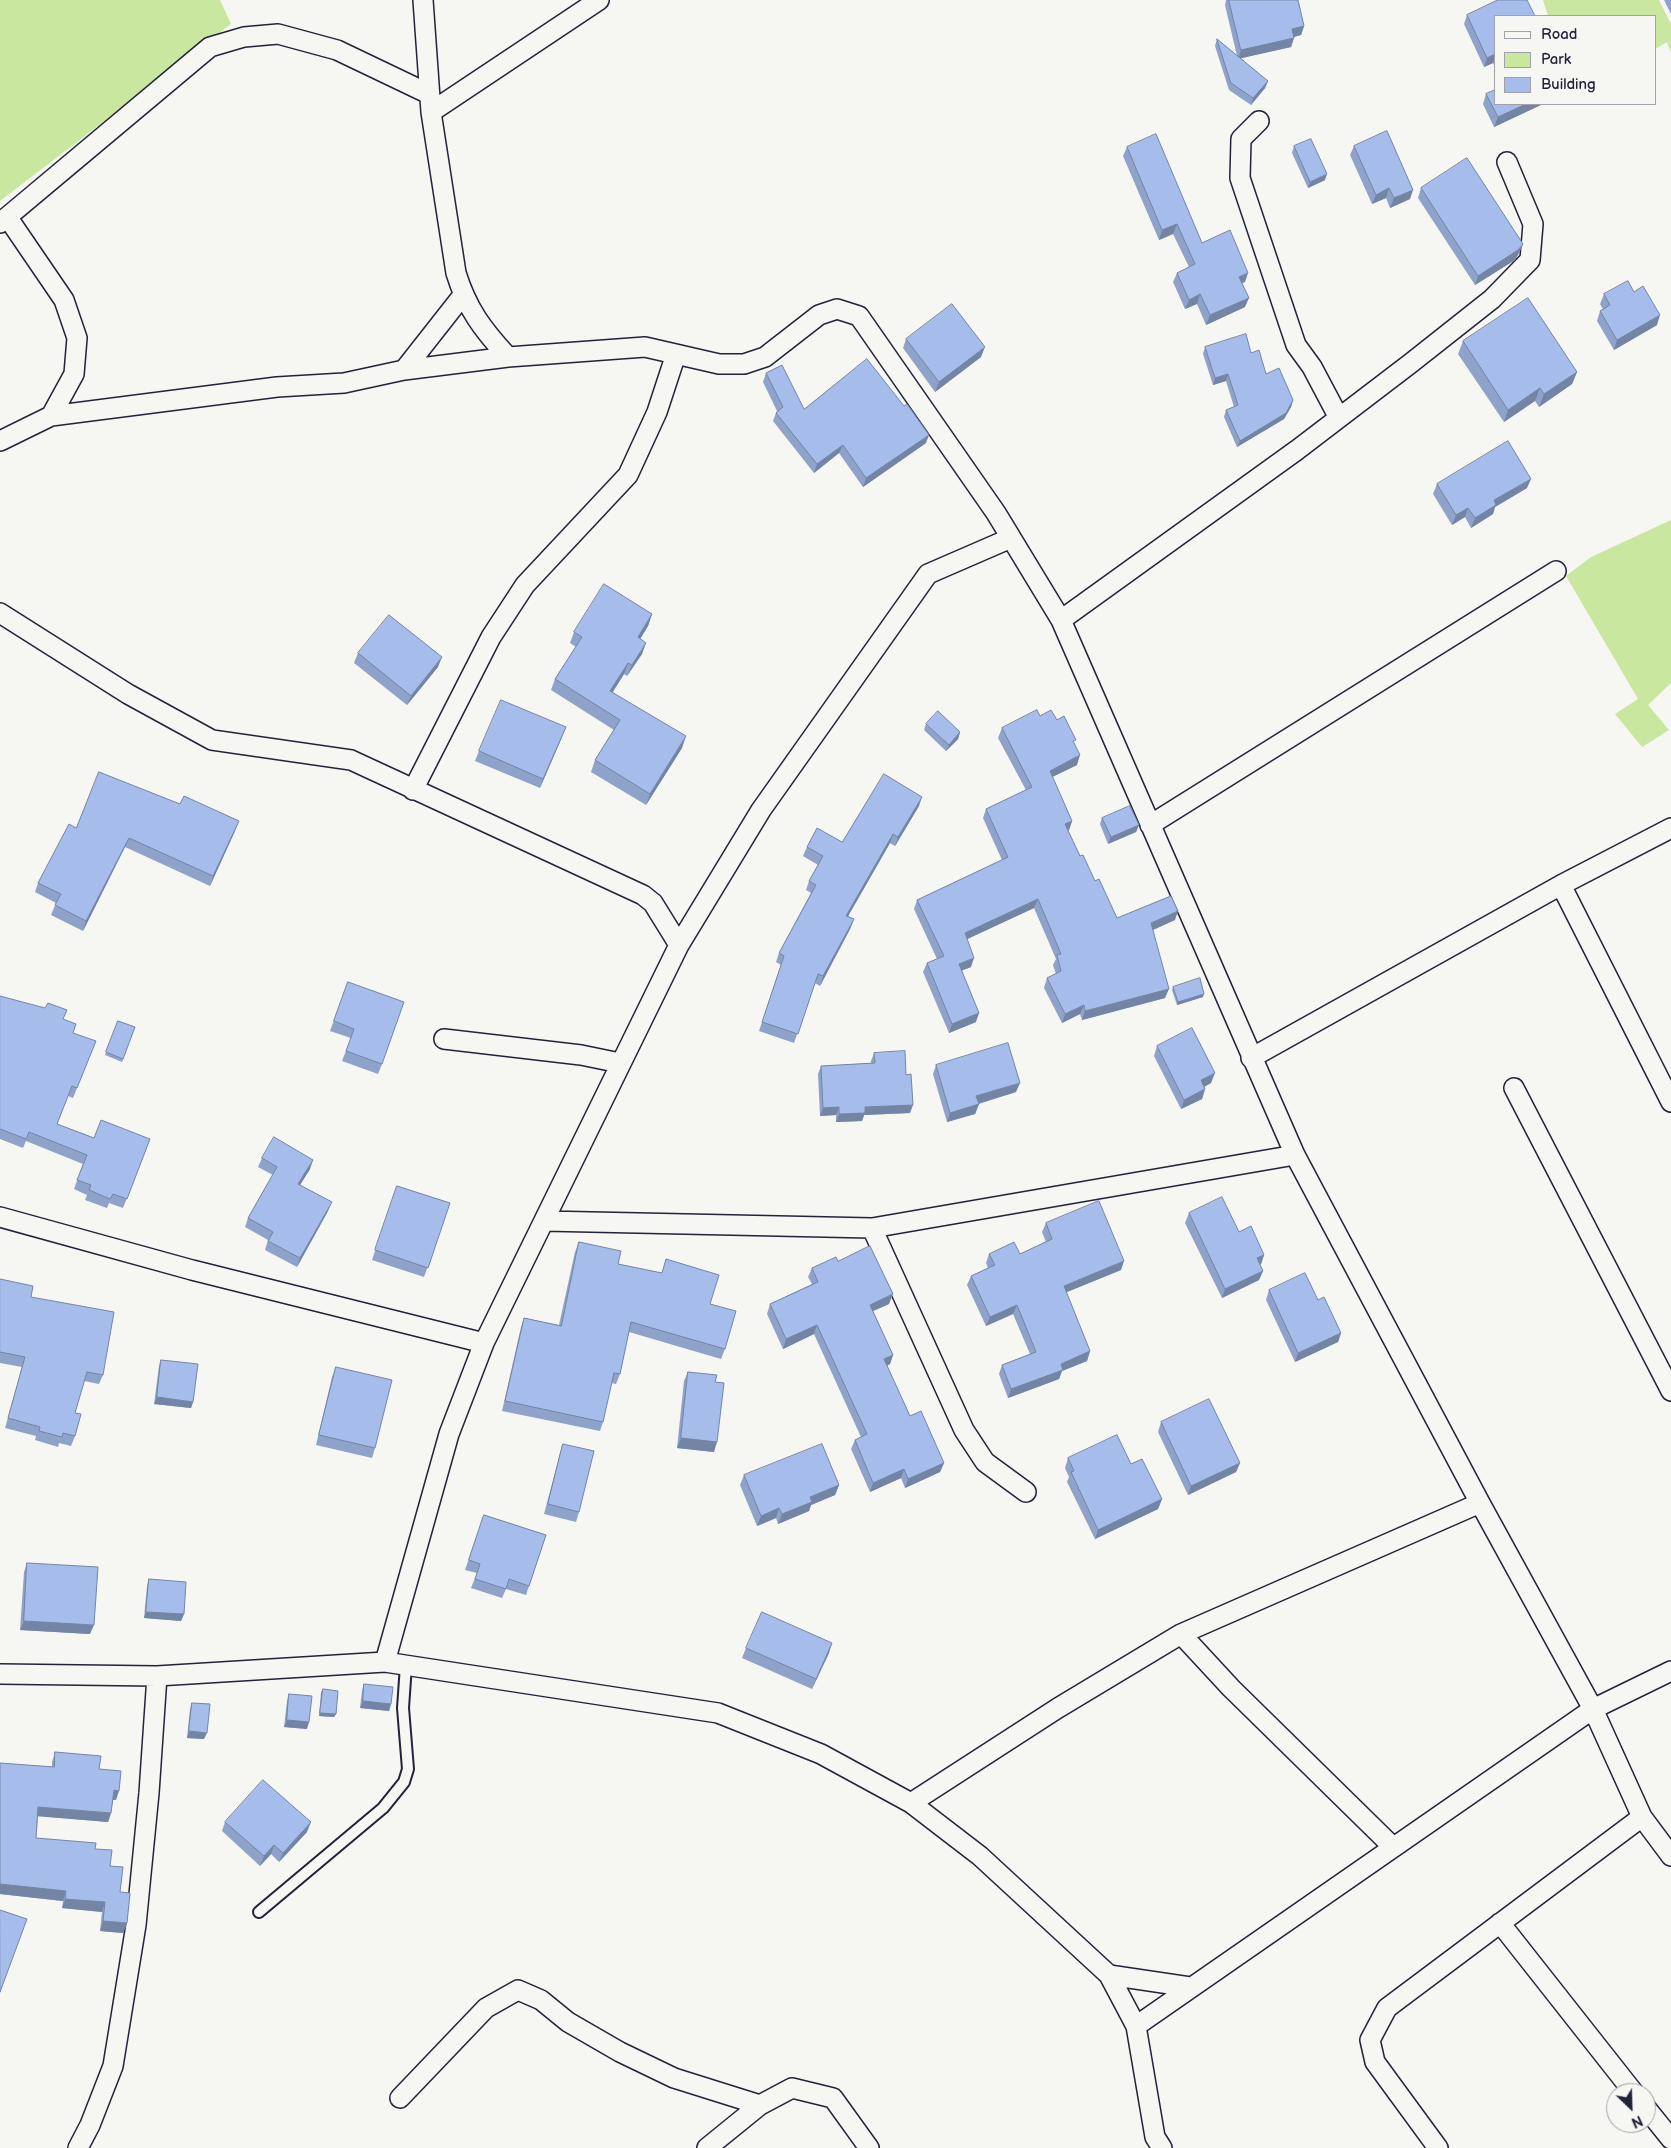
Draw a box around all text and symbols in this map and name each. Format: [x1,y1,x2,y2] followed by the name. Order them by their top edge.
[1494,15,1656,105] legend
[1541,25,1577,44] text: Road
[1541,50,1571,69] text: Park
[1541,75,1596,94] text: Building
[1606,2083,1656,2133] north arrow
[1629,2111,1645,2131] text: N

